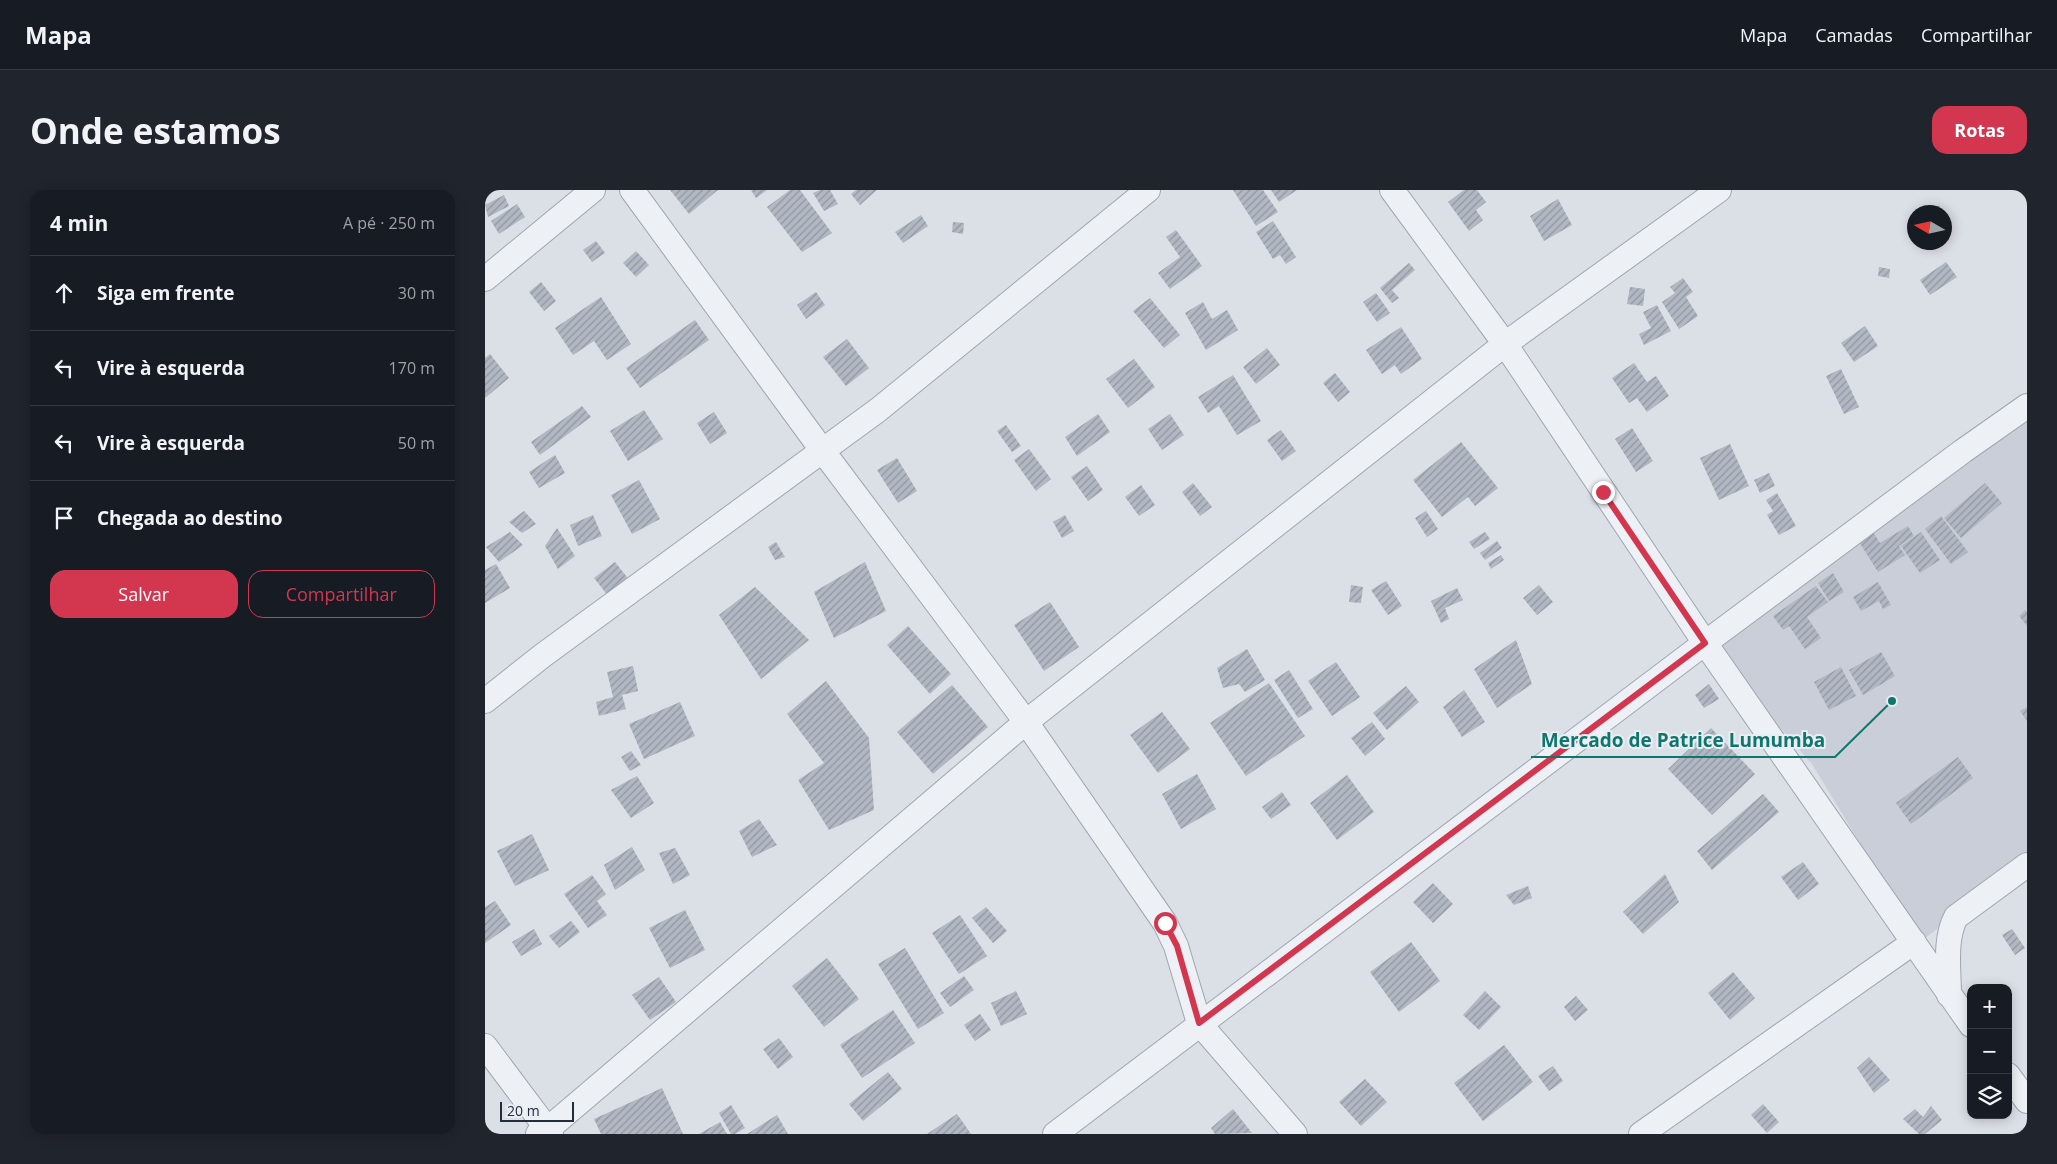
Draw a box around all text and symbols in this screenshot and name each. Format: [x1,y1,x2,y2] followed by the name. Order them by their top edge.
[25,18,92,51] text: Mapa
[1740,23,1787,47] text: Mapa
[1815,23,1893,47] text: Camadas
[1921,23,2032,47] text: Compartilhar
[1932,106,2027,154] button: Rotas
[30,107,281,154] text: Onde estamos
[1907,205,1952,250] north arrow
[50,209,108,237] text: 4 min
[343,212,435,234] text: A pé · 250 m
[50,279,78,307] icon: ahead
[97,280,234,306] text: Siga em frente
[398,282,435,304] text: 30 m
[50,354,78,382] icon: left
[97,355,245,381] text: Vire à esquerda
[389,357,435,379] text: 170 m
[50,429,78,457] icon: left
[97,430,245,456] text: Vire à esquerda
[398,432,435,454] text: 50 m
[1592,481,1615,504] route end
[50,504,78,532] icon: arrive
[97,505,283,531] text: Chegada ao destino
[50,570,238,618] button: Salvar
[248,570,435,618] button: Compartilhar
[1531,723,1835,757] callout: Mercado de Patrice Lumumba
[1541,727,1825,753] text: Mercado de Patrice Lumumba
[1154,912,1177,935] route start
[1967,984,2012,1119] map controls
[1967,984,2012,1029] button: +
[1967,1029,2012,1074] button: −
[1967,1074,2012,1119] button: layers
[500,1099,574,1122] scale bar
[507,1101,540,1120] text: 20 m

